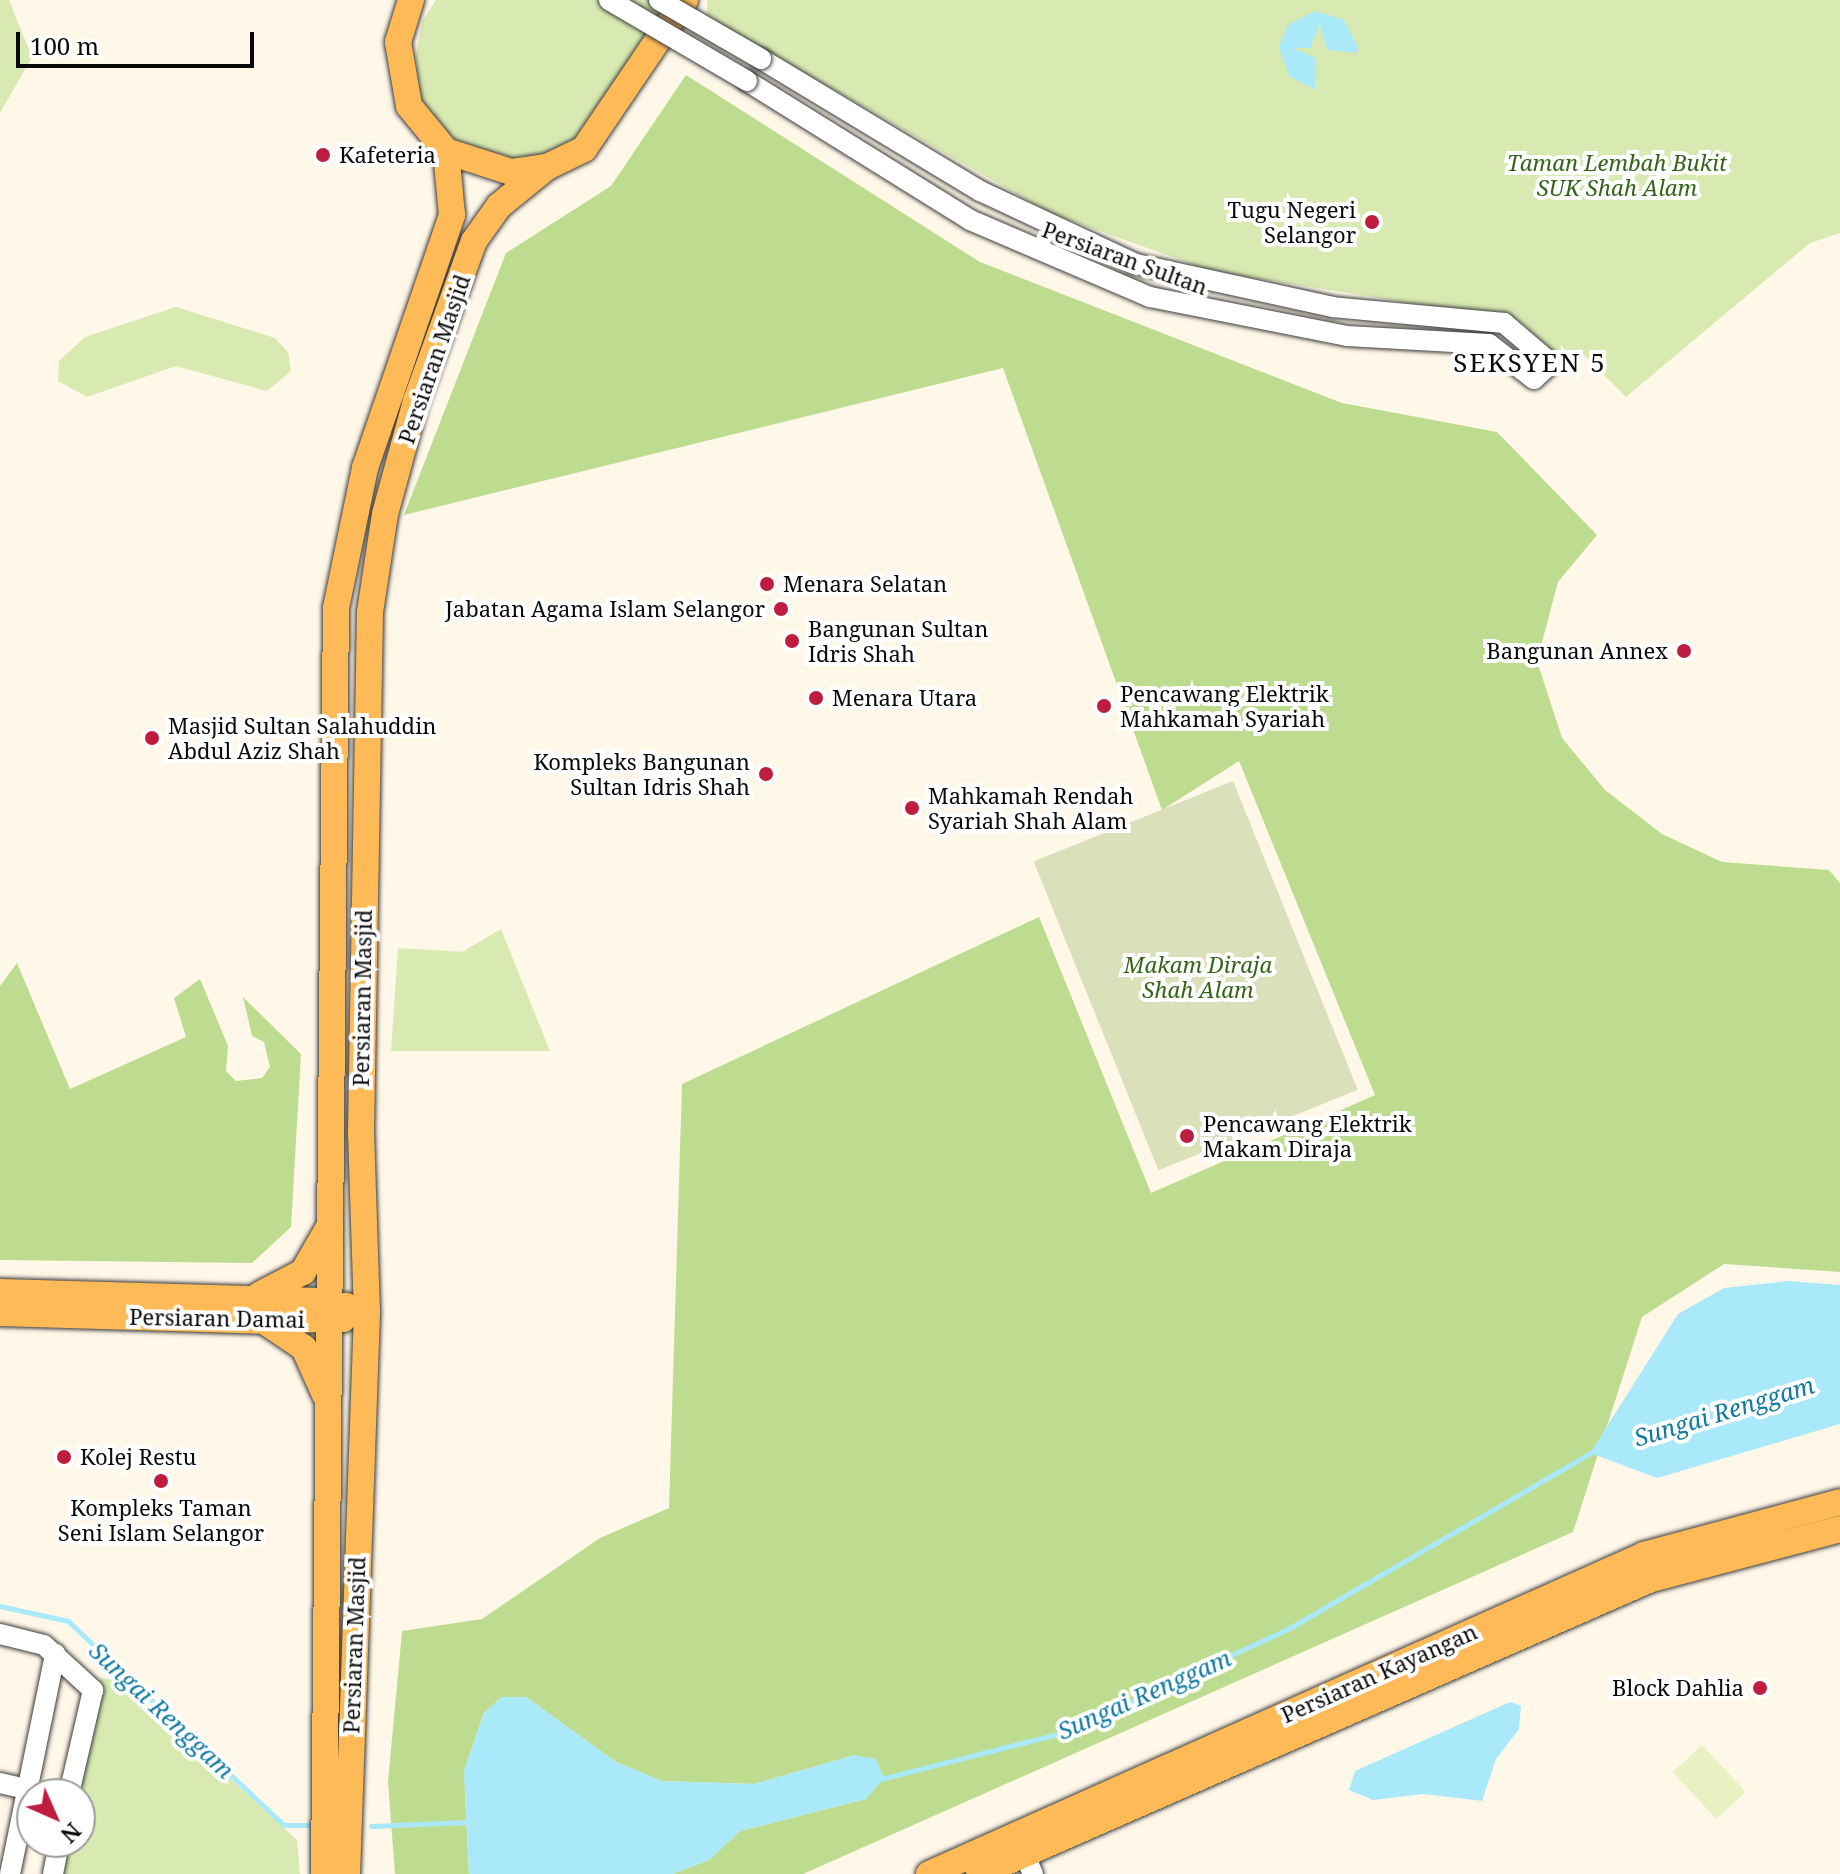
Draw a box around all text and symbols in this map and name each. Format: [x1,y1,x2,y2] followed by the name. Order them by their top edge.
[20,16,258,66] scale bar
[30,29,99,62] text: 100 m
[339,142,436,168] place label: Kafeteria
[314,146,332,164] marker: Kafeteria
[1507,149,1727,200] park label: Taman Lembah Bukit SUK Shah Alam
[1227,196,1356,248] place label: Tugu Negeri Selangor
[1363,213,1381,231] marker: Tugu Negeri Selangor
[1039,216,1211,300] street label: Persiaran Sultan
[393,271,475,447] street label: Persiaran Masjid
[1453,347,1607,379] district label: SEKSYEN 5
[783,571,947,597] place label: Menara Selatan
[758,575,776,593] marker: Menara Selatan
[445,596,765,622] place label: Jabatan Agama Islam Selangor
[772,600,790,618] marker: Jabatan Agama Islam Selangor
[808,615,988,666] place label: Bangunan Sultan Idris Shah
[783,632,801,650] marker: Bangunan Sultan Idris Shah
[1486,638,1668,664] place label: Bangunan Annex
[1675,642,1693,660] marker: Bangunan Annex
[1120,680,1329,732] place label: Pencawang Elektrik Mahkamah Syariah
[832,685,977,711] place label: Menara Utara
[807,689,825,707] marker: Menara Utara
[1095,697,1113,715] marker: Pencawang Elektrik Mahkamah Syariah
[168,712,436,764] place label: Masjid Sultan Salahuddin Abdul Aziz Shah
[143,729,161,747] marker: Masjid Sultan Salahuddin Abdul Aziz Shah
[533,748,750,800] place label: Kompleks Bangunan Sultan Idris Shah
[757,765,775,783] marker: Kompleks Bangunan Sultan Idris Shah
[928,782,1133,834] place label: Mahkamah Rendah Syariah Shah Alam
[903,799,921,817] marker: Mahkamah Rendah Syariah Shah Alam
[347,909,377,1087] street label: Persiaran Masjid
[1124,951,1272,1002] park label: Makam Diraja Shah Alam
[1203,1110,1412,1162] place label: Pencawang Elektrik Makam Diraja
[1178,1127,1196,1145] marker: Pencawang Elektrik Makam Diraja
[129,1303,305,1333] street label: Persiaran Damai
[1630,1370,1818,1452] water label: Sungai Renggam
[80,1444,196,1470] place label: Kolej Restu
[55,1448,73,1466] marker: Kolej Restu
[152,1472,170,1490] marker: Kompleks Taman Seni Islam Selangor
[58,1494,264,1546] place label: Kompleks Taman Seni Islam Selangor
[338,1556,370,1734] street label: Persiaran Masjid
[1277,1618,1481,1728] street label: Persiaran Kayangan
[84,1636,240,1784] water label: Sungai Renggam
[1053,1643,1235,1745] water label: Sungai Renggam
[1612,1675,1744,1701] place label: Block Dahlia
[1751,1679,1769,1697] marker: Block Dahlia
[16,1778,96,1858] north arrow
[55,1817,88,1850] text: N

